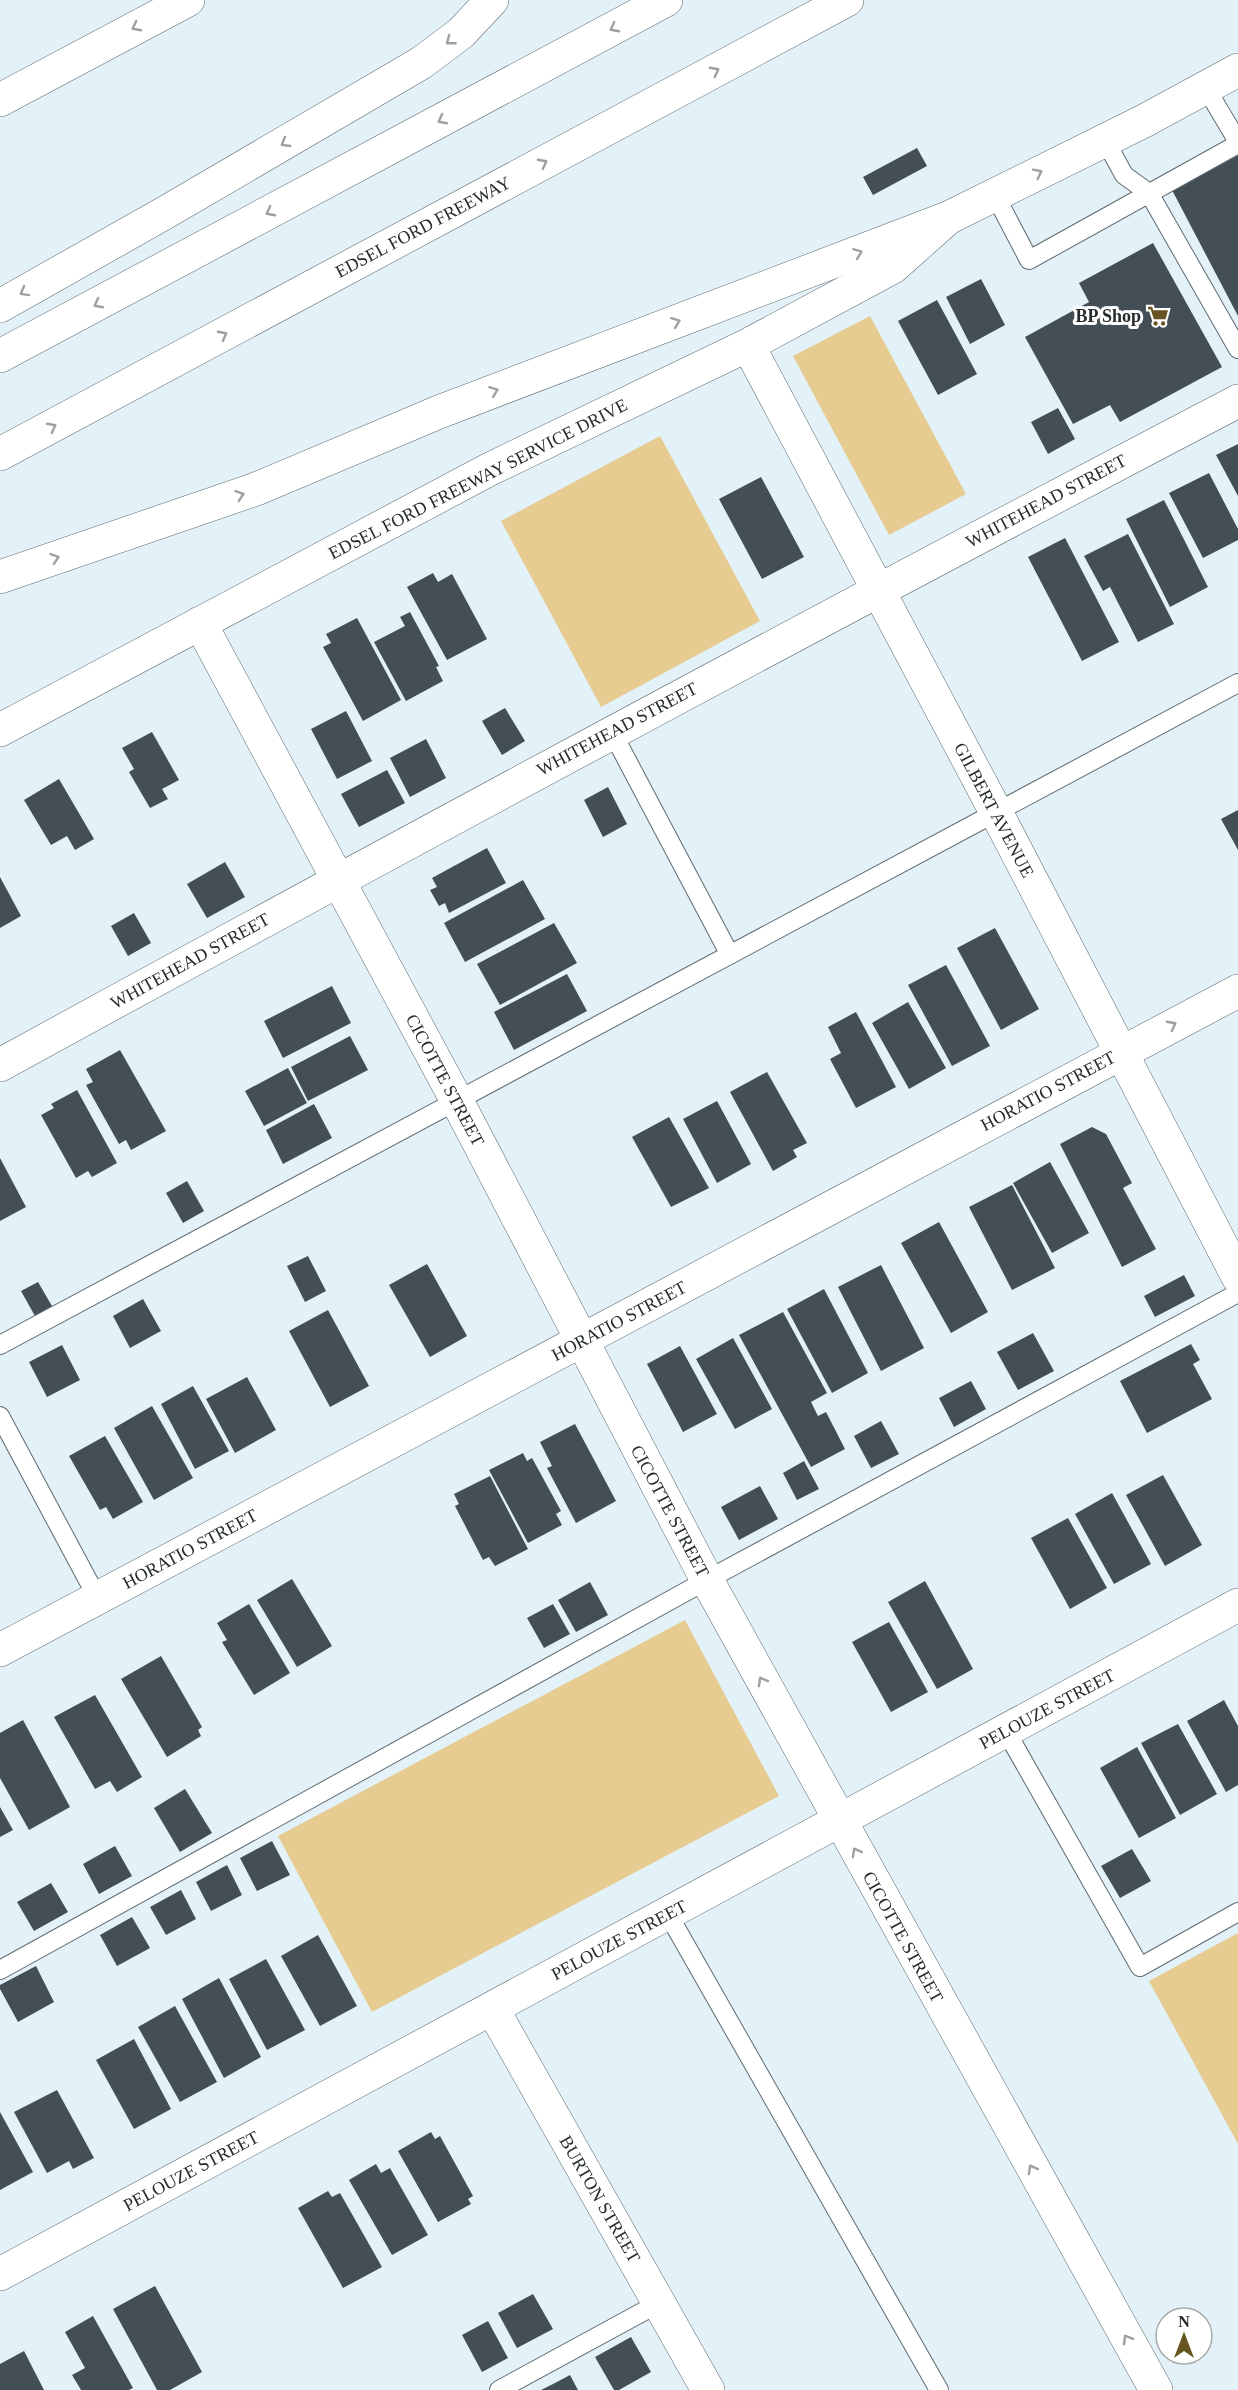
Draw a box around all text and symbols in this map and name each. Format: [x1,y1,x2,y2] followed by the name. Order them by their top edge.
[131,20,142,32] one-way arrow
[610,21,620,32] one-way arrow
[446,34,457,45] one-way arrow
[709,67,719,78] one-way arrow
[438,113,448,124] one-way arrow
[280,136,291,148] one-way arrow
[537,159,547,170] one-way arrow
[1032,169,1043,181] one-way arrow
[332,172,514,282] street label: EDSEL FORD FREEWAY
[266,205,276,216] one-way arrow
[853,247,863,260] one-way arrow
[20,285,30,297] one-way arrow
[94,297,105,308] one-way arrow
[1146,304,1170,328] supermarket icon: BP Shop
[1075,306,1141,326] place label: BP Shop
[670,316,681,329] one-way arrow
[217,330,228,342] one-way arrow
[488,386,499,398] one-way arrow
[325,395,631,563] street label: EDSEL FORD FREEWAY SERVICE DRIVE
[45,423,56,434] one-way arrow
[963,450,1129,552] street label: WHITEHEAD STREET
[234,489,245,502] one-way arrow
[49,553,60,566] one-way arrow
[534,678,700,780] street label: WHITEHEAD STREET
[950,739,1038,881] street label: GILBERT AVENUE
[107,909,273,1013] street label: WHITEHEAD STREET
[402,1011,488,1149] street label: CICOTTE STREET
[1166,1021,1176,1032] one-way arrow
[977,1047,1119,1135] street label: HORATIO STREET
[548,1277,690,1365] street label: HORATIO STREET
[627,1442,713,1580] street label: CICOTTE STREET
[119,1505,261,1593] street label: HORATIO STREET
[976,1665,1118,1753] street label: PELOUZE STREET
[758,1676,769,1687] one-way arrow
[852,1847,863,1858] one-way arrow
[859,1868,947,2006] street label: CICOTTE STREET
[548,1896,690,1984] street label: PELOUZE STREET
[120,2127,262,2215] street label: PELOUZE STREET
[556,2132,644,2266] street label: BURTON STREET
[1028,2165,1039,2175] one-way arrow
[1154,2306,1214,2366] north arrow
[1178,2313,1190,2330] text: N
[1123,2335,1135,2345] one-way arrow

